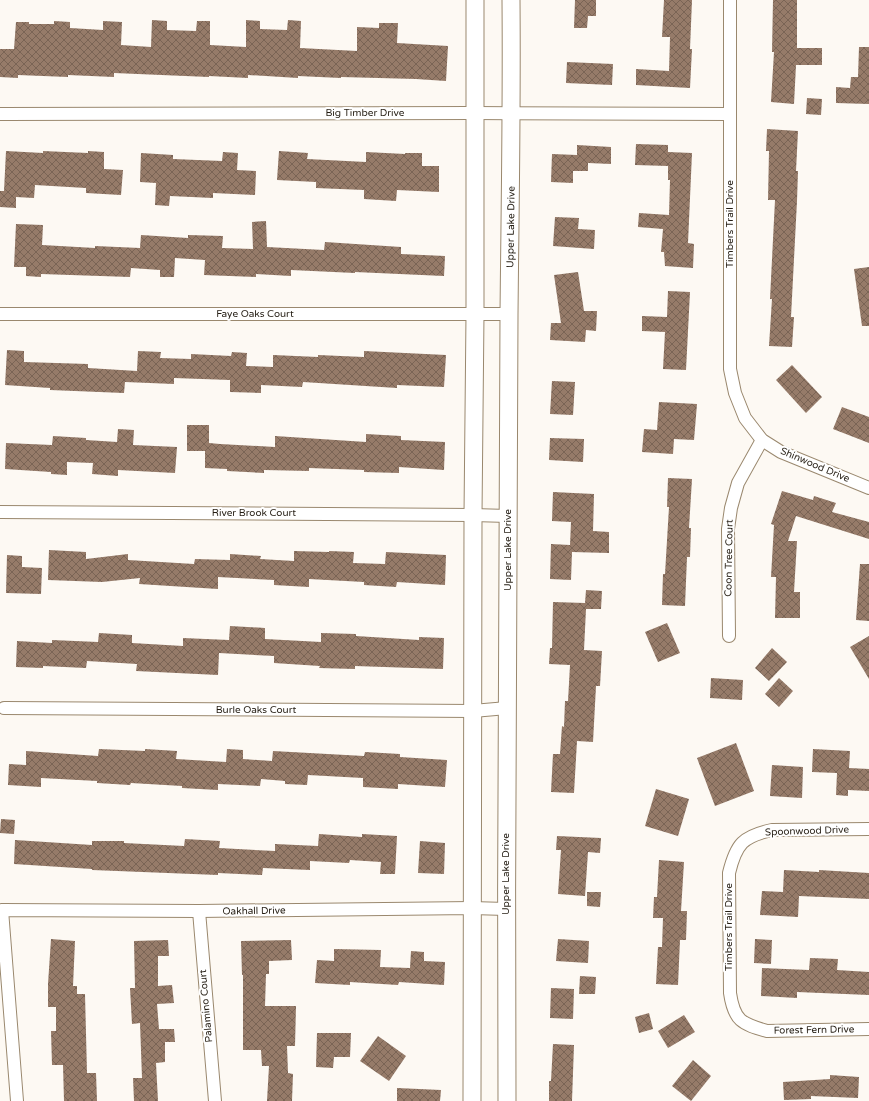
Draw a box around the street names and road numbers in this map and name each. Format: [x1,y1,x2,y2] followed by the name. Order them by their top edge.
[326,107,405,119] street label: Big Timber Drive
[724,180,736,268] street label: Timbers Trail Drive
[504,186,518,268] street label: Upper Lake Drive
[216,308,294,320] street label: Faye Oaks Court
[778,445,852,485] street label: Shinwood Drive
[212,507,296,519] street label: River Brook Court
[502,509,514,591] street label: Upper Lake Drive
[722,519,736,597] street label: Coon Tree Court
[216,704,296,716] street label: Burle Oaks Court
[765,824,850,838] street label: Spoonwood Drive
[500,833,512,915] street label: Upper Lake Drive
[723,883,735,971] street label: Timbers Trail Drive
[222,904,286,918] street label: Oakhall Drive
[197,969,215,1043] street label: Palamino Court
[774,1023,855,1037] street label: Forest Fern Drive

